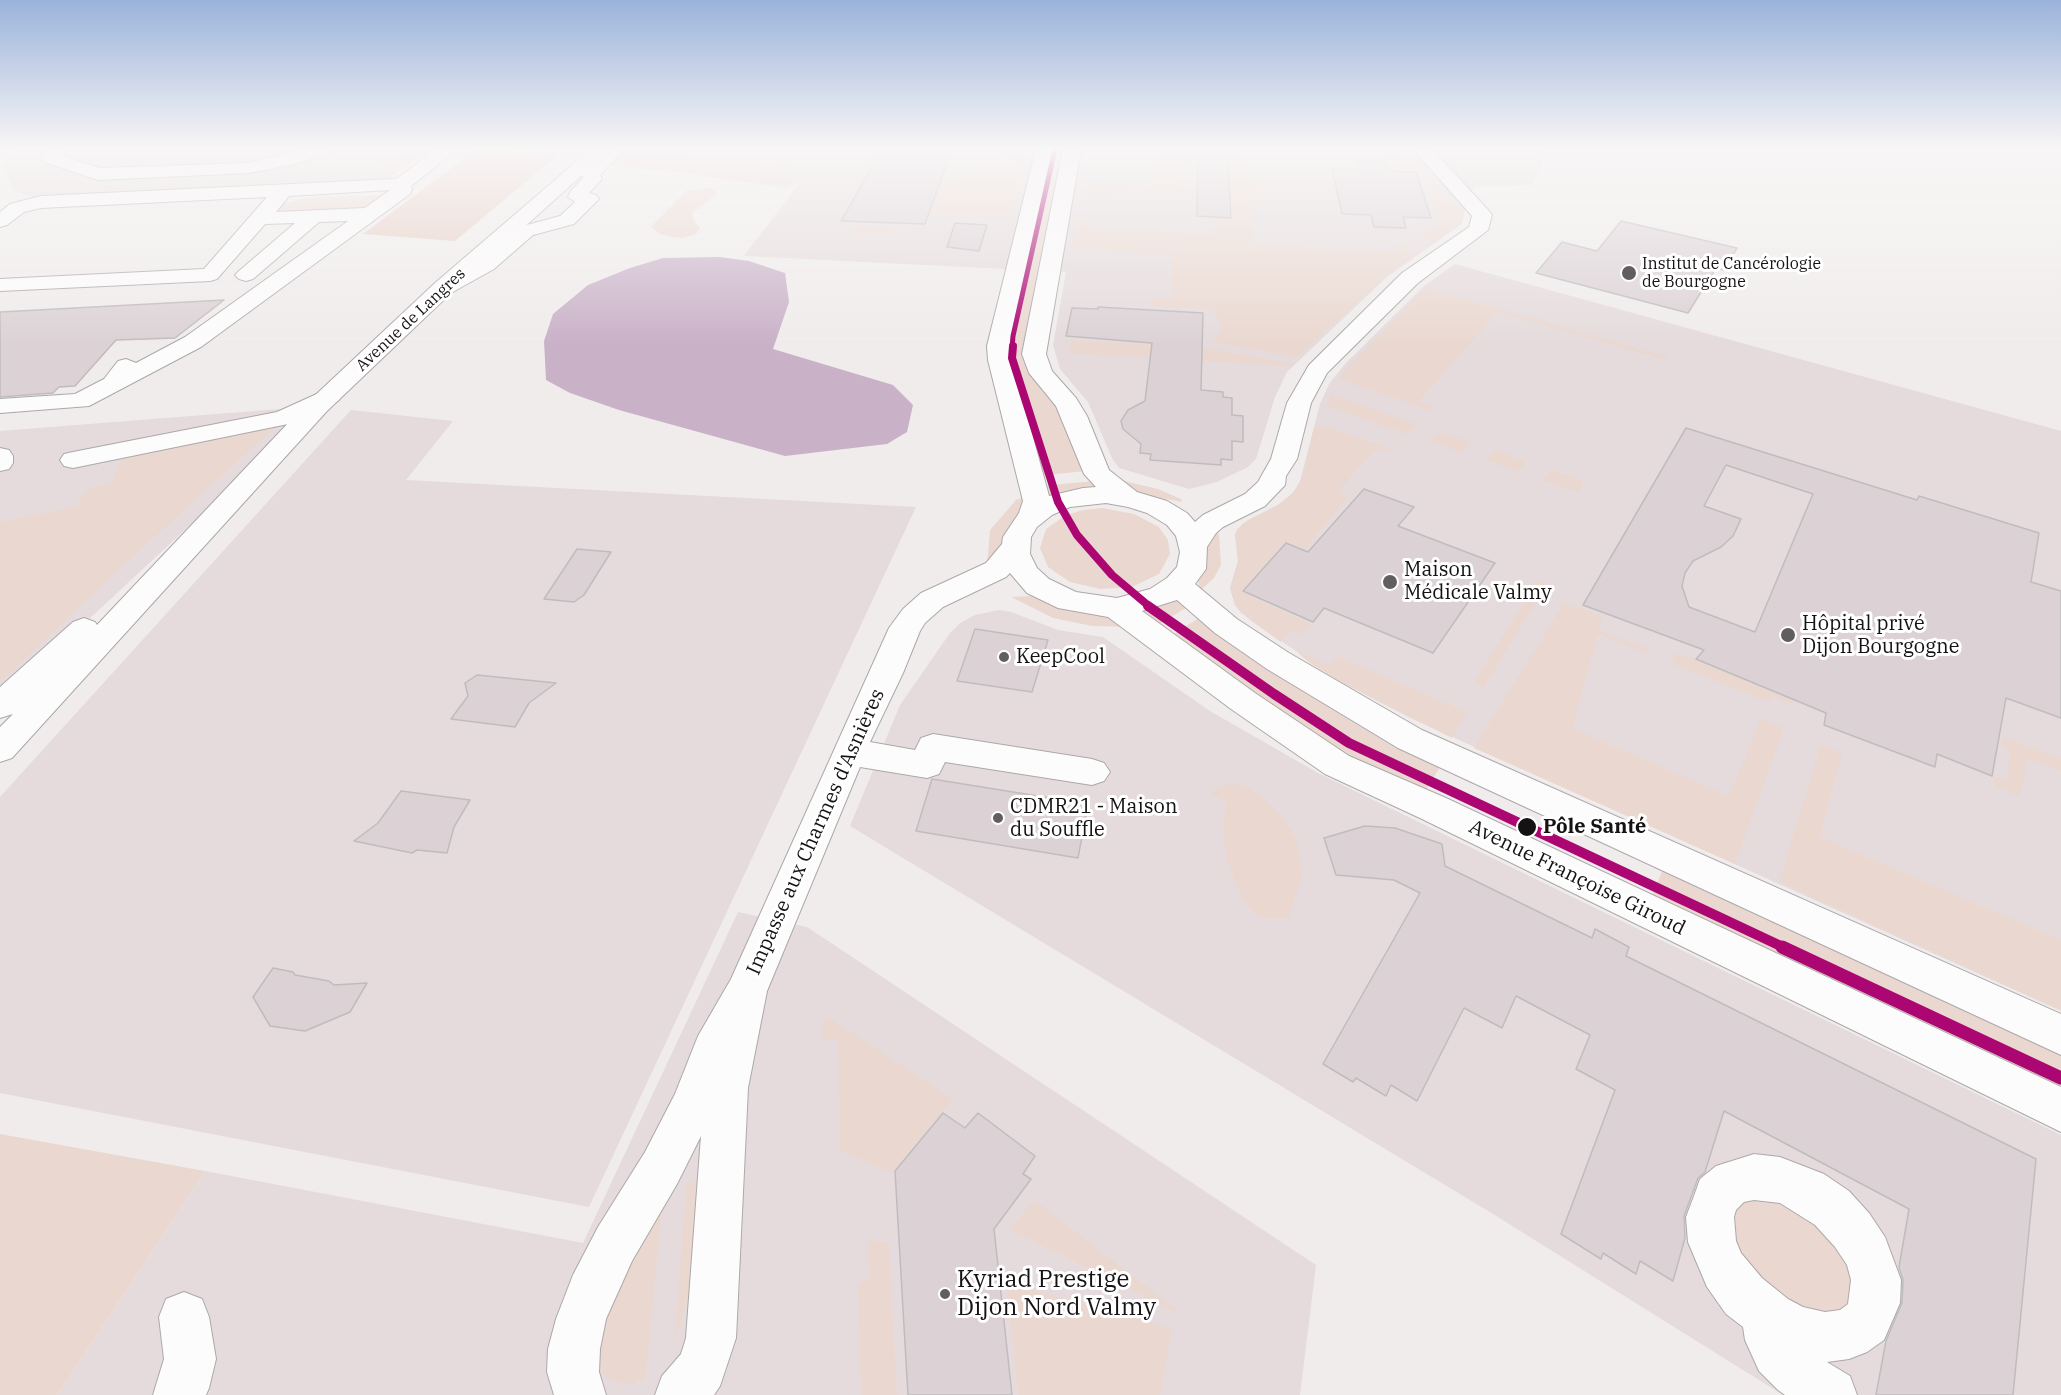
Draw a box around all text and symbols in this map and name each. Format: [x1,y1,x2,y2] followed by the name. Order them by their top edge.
[1642,254,1821,292] place label: Institut de Cancérologie de Bourgogne
[352,264,470,376] street label: Avenue de Langres
[1620,264,1638,282] marker: Institut de Cancérologie de Bourgogne
[1404,558,1552,605] place label: Maison Médicale Valmy
[1381,573,1399,591] marker: Maison Médicale Valmy
[1802,612,1960,659] place label: Hôpital privé Dijon Bourgogne
[1779,626,1797,644] marker: Hôpital privé Dijon Bourgogne
[1016,645,1105,669] place label: KeepCool
[997,650,1011,664] marker: KeepCool
[742,685,890,979] street label: Impasse aux Charmes d'Asnières
[1010,795,1178,842] place label: CDMR21 - Maison du Souffle
[991,811,1005,825] marker: CDMR21 - Maison du Souffle
[1465,815,1689,941] street label: Avenue Françoise Giroud
[1543,815,1646,839] place label: Pôle Santé
[1516,816,1538,838] marker: Pôle Santé
[957,1266,1156,1322] place label: Kyriad Prestige Dijon Nord Valmy
[938,1287,952,1301] marker: Kyriad Prestige Dijon Nord Valmy

